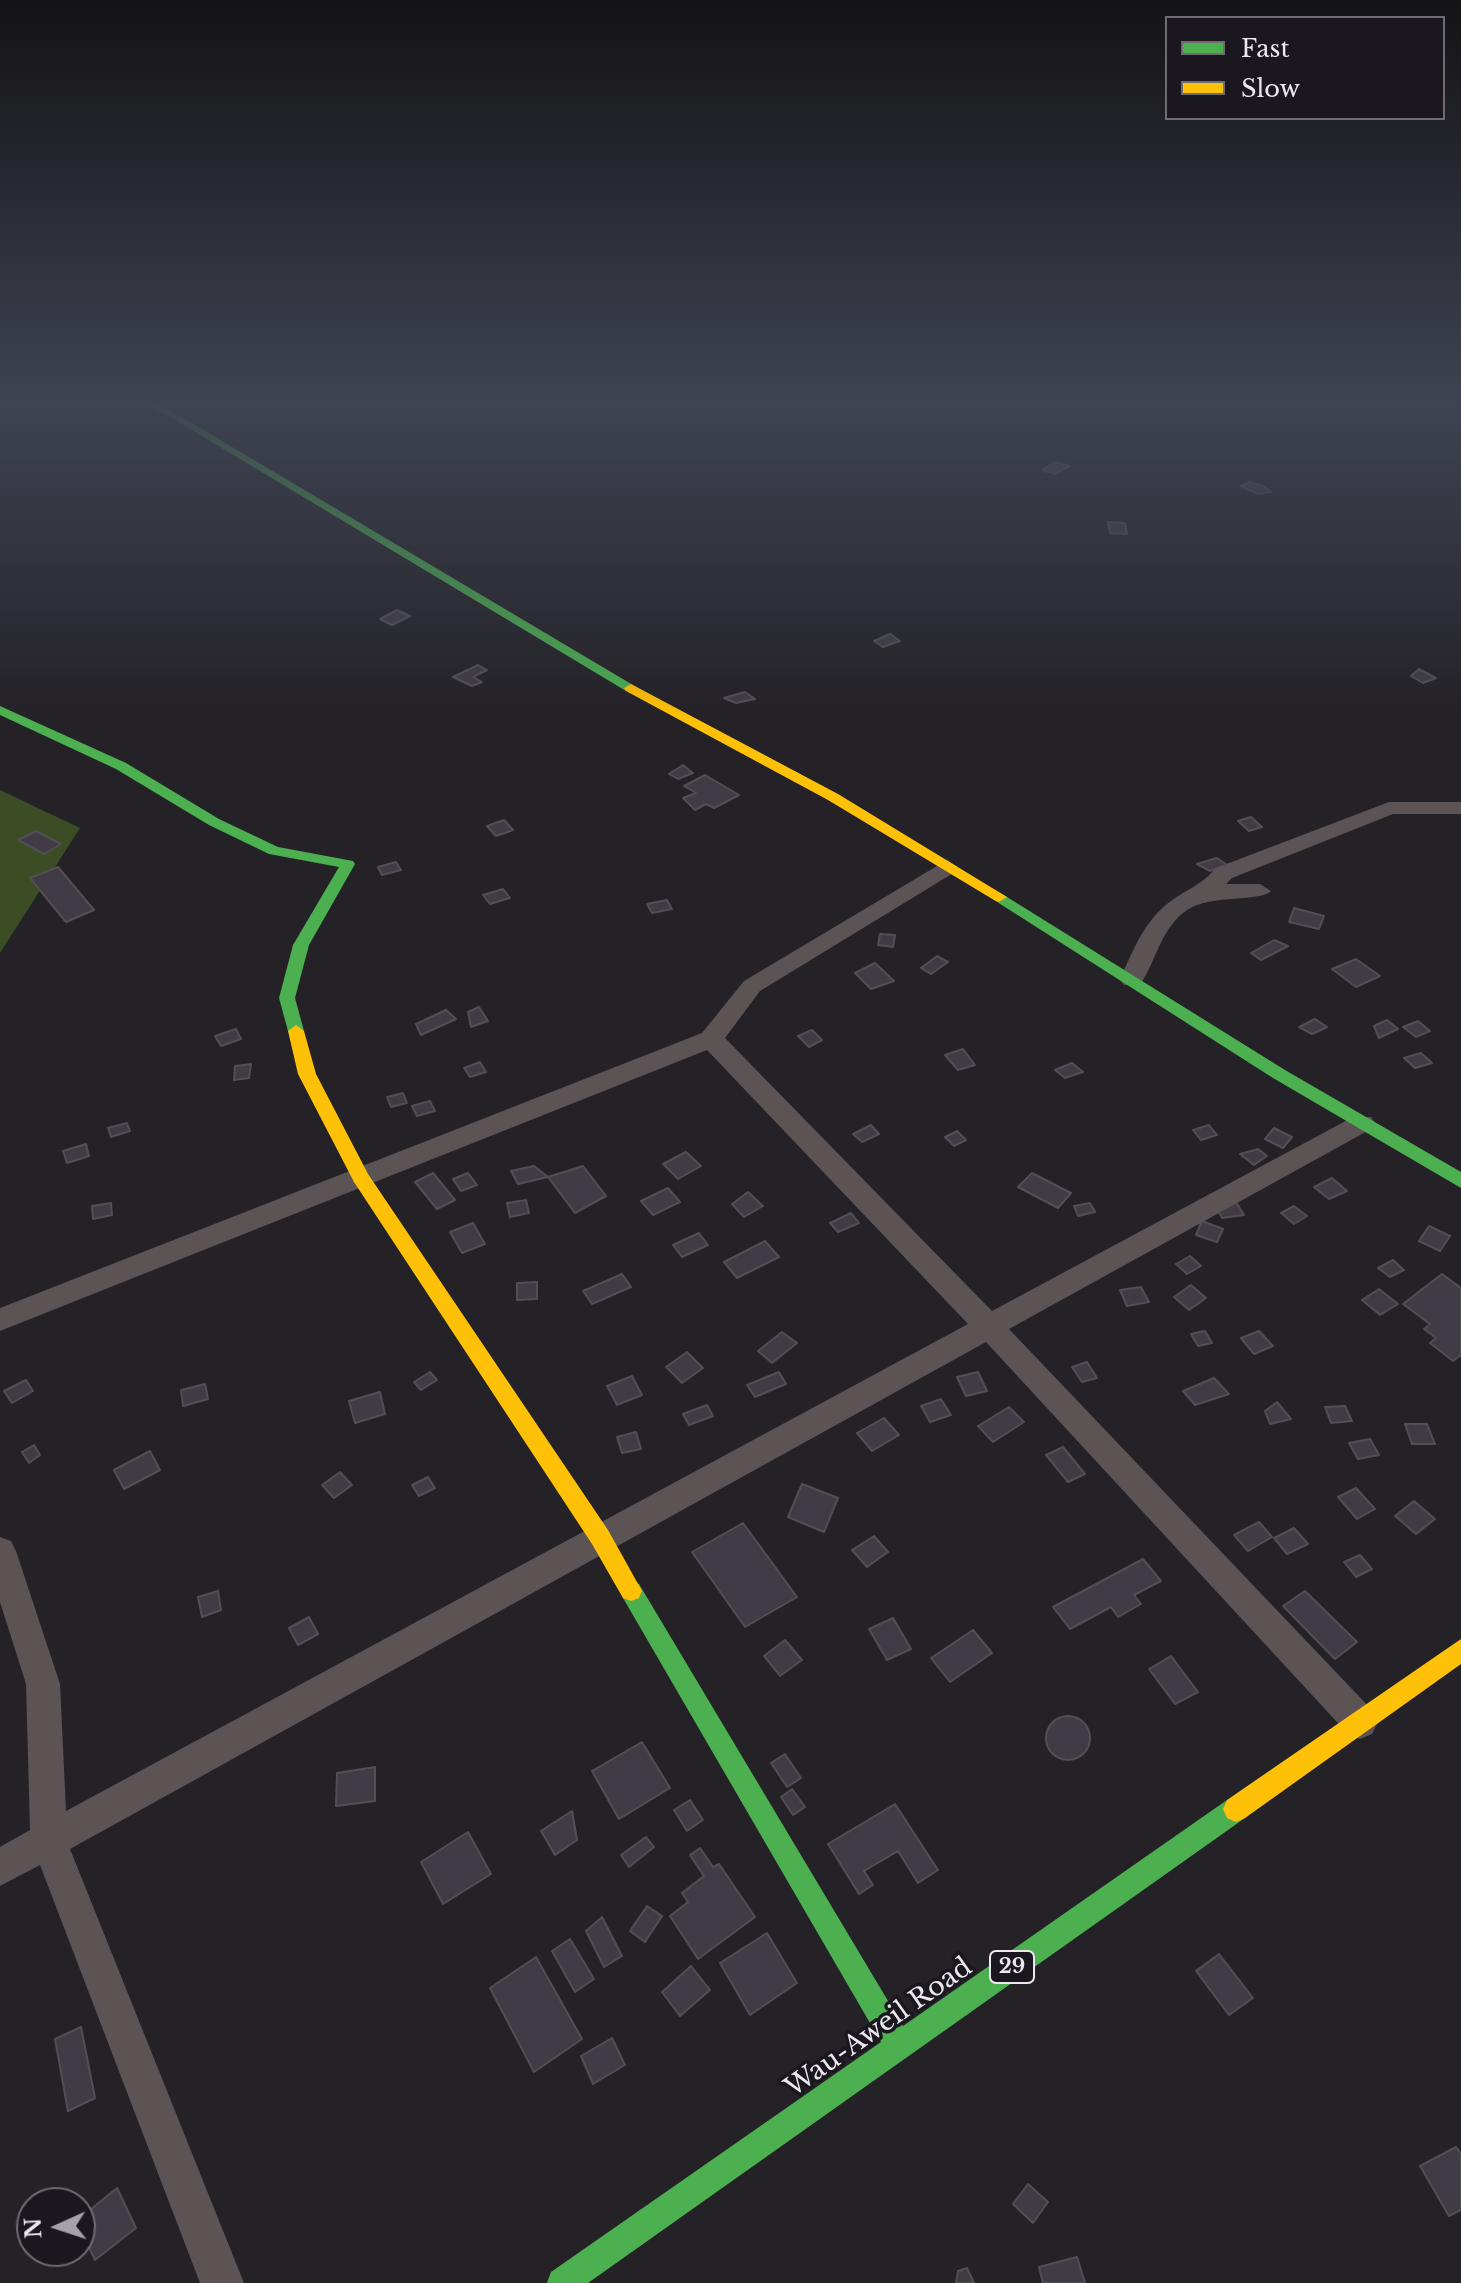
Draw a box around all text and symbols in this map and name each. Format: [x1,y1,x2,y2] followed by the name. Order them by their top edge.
[1165,16,1445,120] legend
[1241,34,1289,63] text: Fast
[1241,74,1300,103] text: Slow
[990,1951,1034,1983] road number: 29
[780,1952,978,2104] street label: Wau-Aweil Road
[16,2187,96,2267] north arrow
[20,2217,48,2239] text: N

